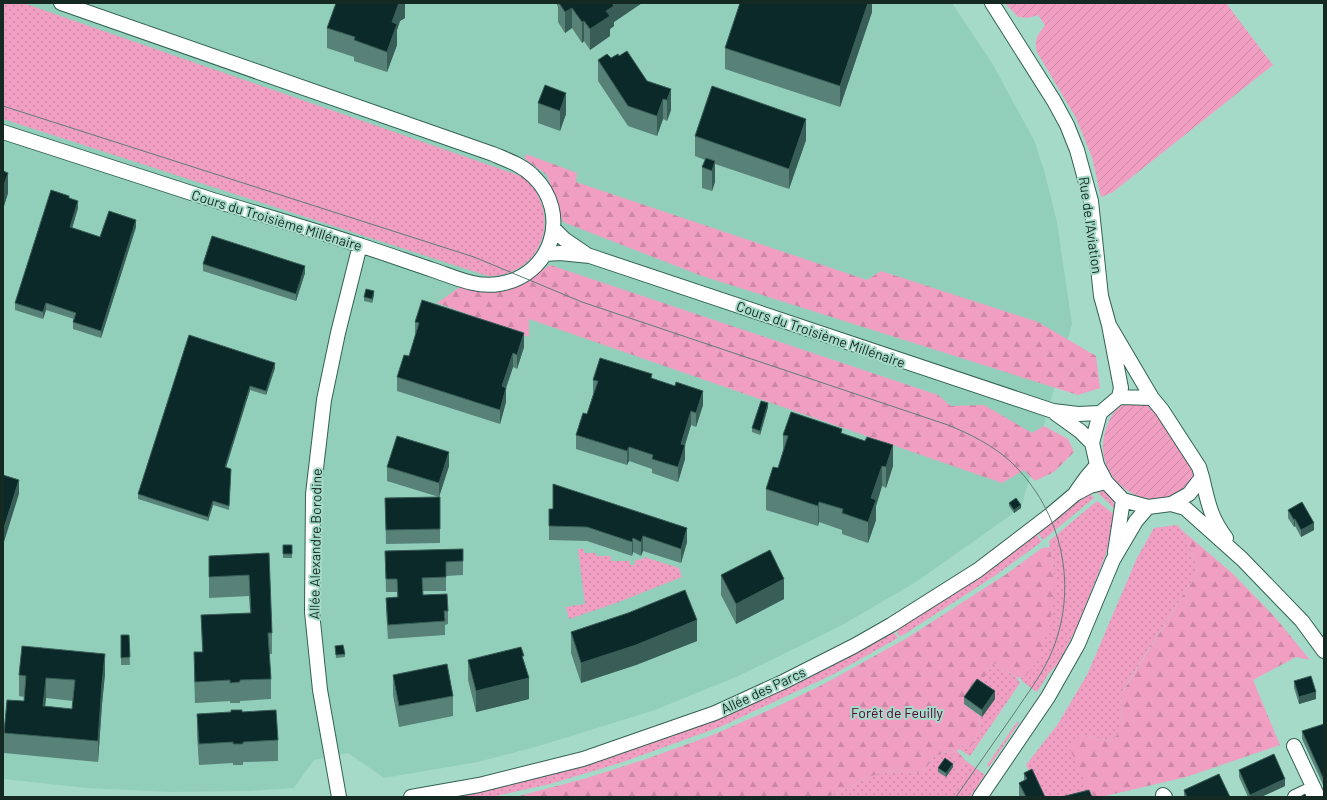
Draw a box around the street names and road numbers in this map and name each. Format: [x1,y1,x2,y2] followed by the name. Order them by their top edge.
[1076,175,1106,275] street label: Rue de l'Aviation
[190,186,364,254] street label: Cours du Troisième Millénaire
[734,297,908,371] street label: Cours du Troisième Millénaire
[305,468,325,620] street label: Allée Alexandre Borodine
[718,663,808,717] street label: Allée des Parcs

